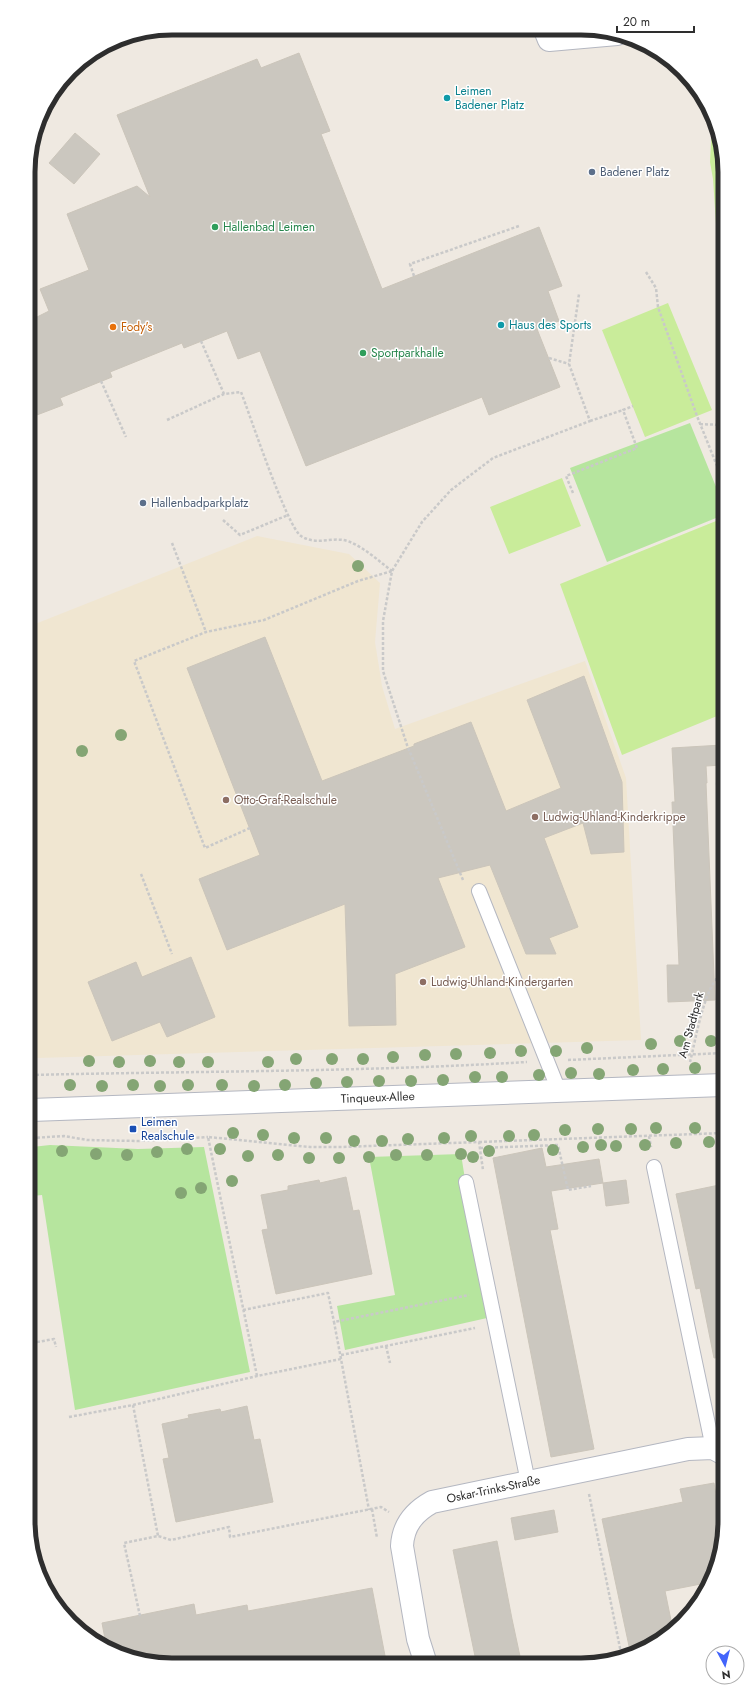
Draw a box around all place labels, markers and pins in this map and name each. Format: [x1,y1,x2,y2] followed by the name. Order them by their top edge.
[455,82,525,114] place label: Leimen Badener Platz
[442,93,452,103] marker: Leimen Badener Platz
[600,163,670,181] place label: Badener Platz
[587,167,597,177] marker: Badener Platz
[223,218,315,236] place label: Hallenbad Leimen
[210,222,220,232] marker: Hallenbad Leimen
[509,316,592,334] place label: Haus des Sports
[121,318,153,336] place label: Fody's
[496,320,506,330] marker: Haus des Sports
[108,322,118,332] marker: Fody's
[371,344,444,362] place label: Sportparkhalle
[358,348,368,358] marker: Sportparkhalle
[151,494,249,512] place label: Hallenbadparkplatz
[138,498,148,508] marker: Hallenbadparkplatz
[234,791,337,809] place label: Otto-Graf-Realschule
[221,795,231,805] marker: Otto-Graf-Realschule
[543,808,686,826] place label: Ludwig-Uhland-Kinderkrippe
[530,812,540,822] marker: Ludwig-Uhland-Kinderkrippe
[431,973,573,991] place label: Ludwig-Uhland-Kindergarten
[418,977,428,987] marker: Ludwig-Uhland-Kindergarten
[141,1113,195,1145] place label: Leimen Realschule
[128,1124,138,1134] marker: Leimen Realschule

